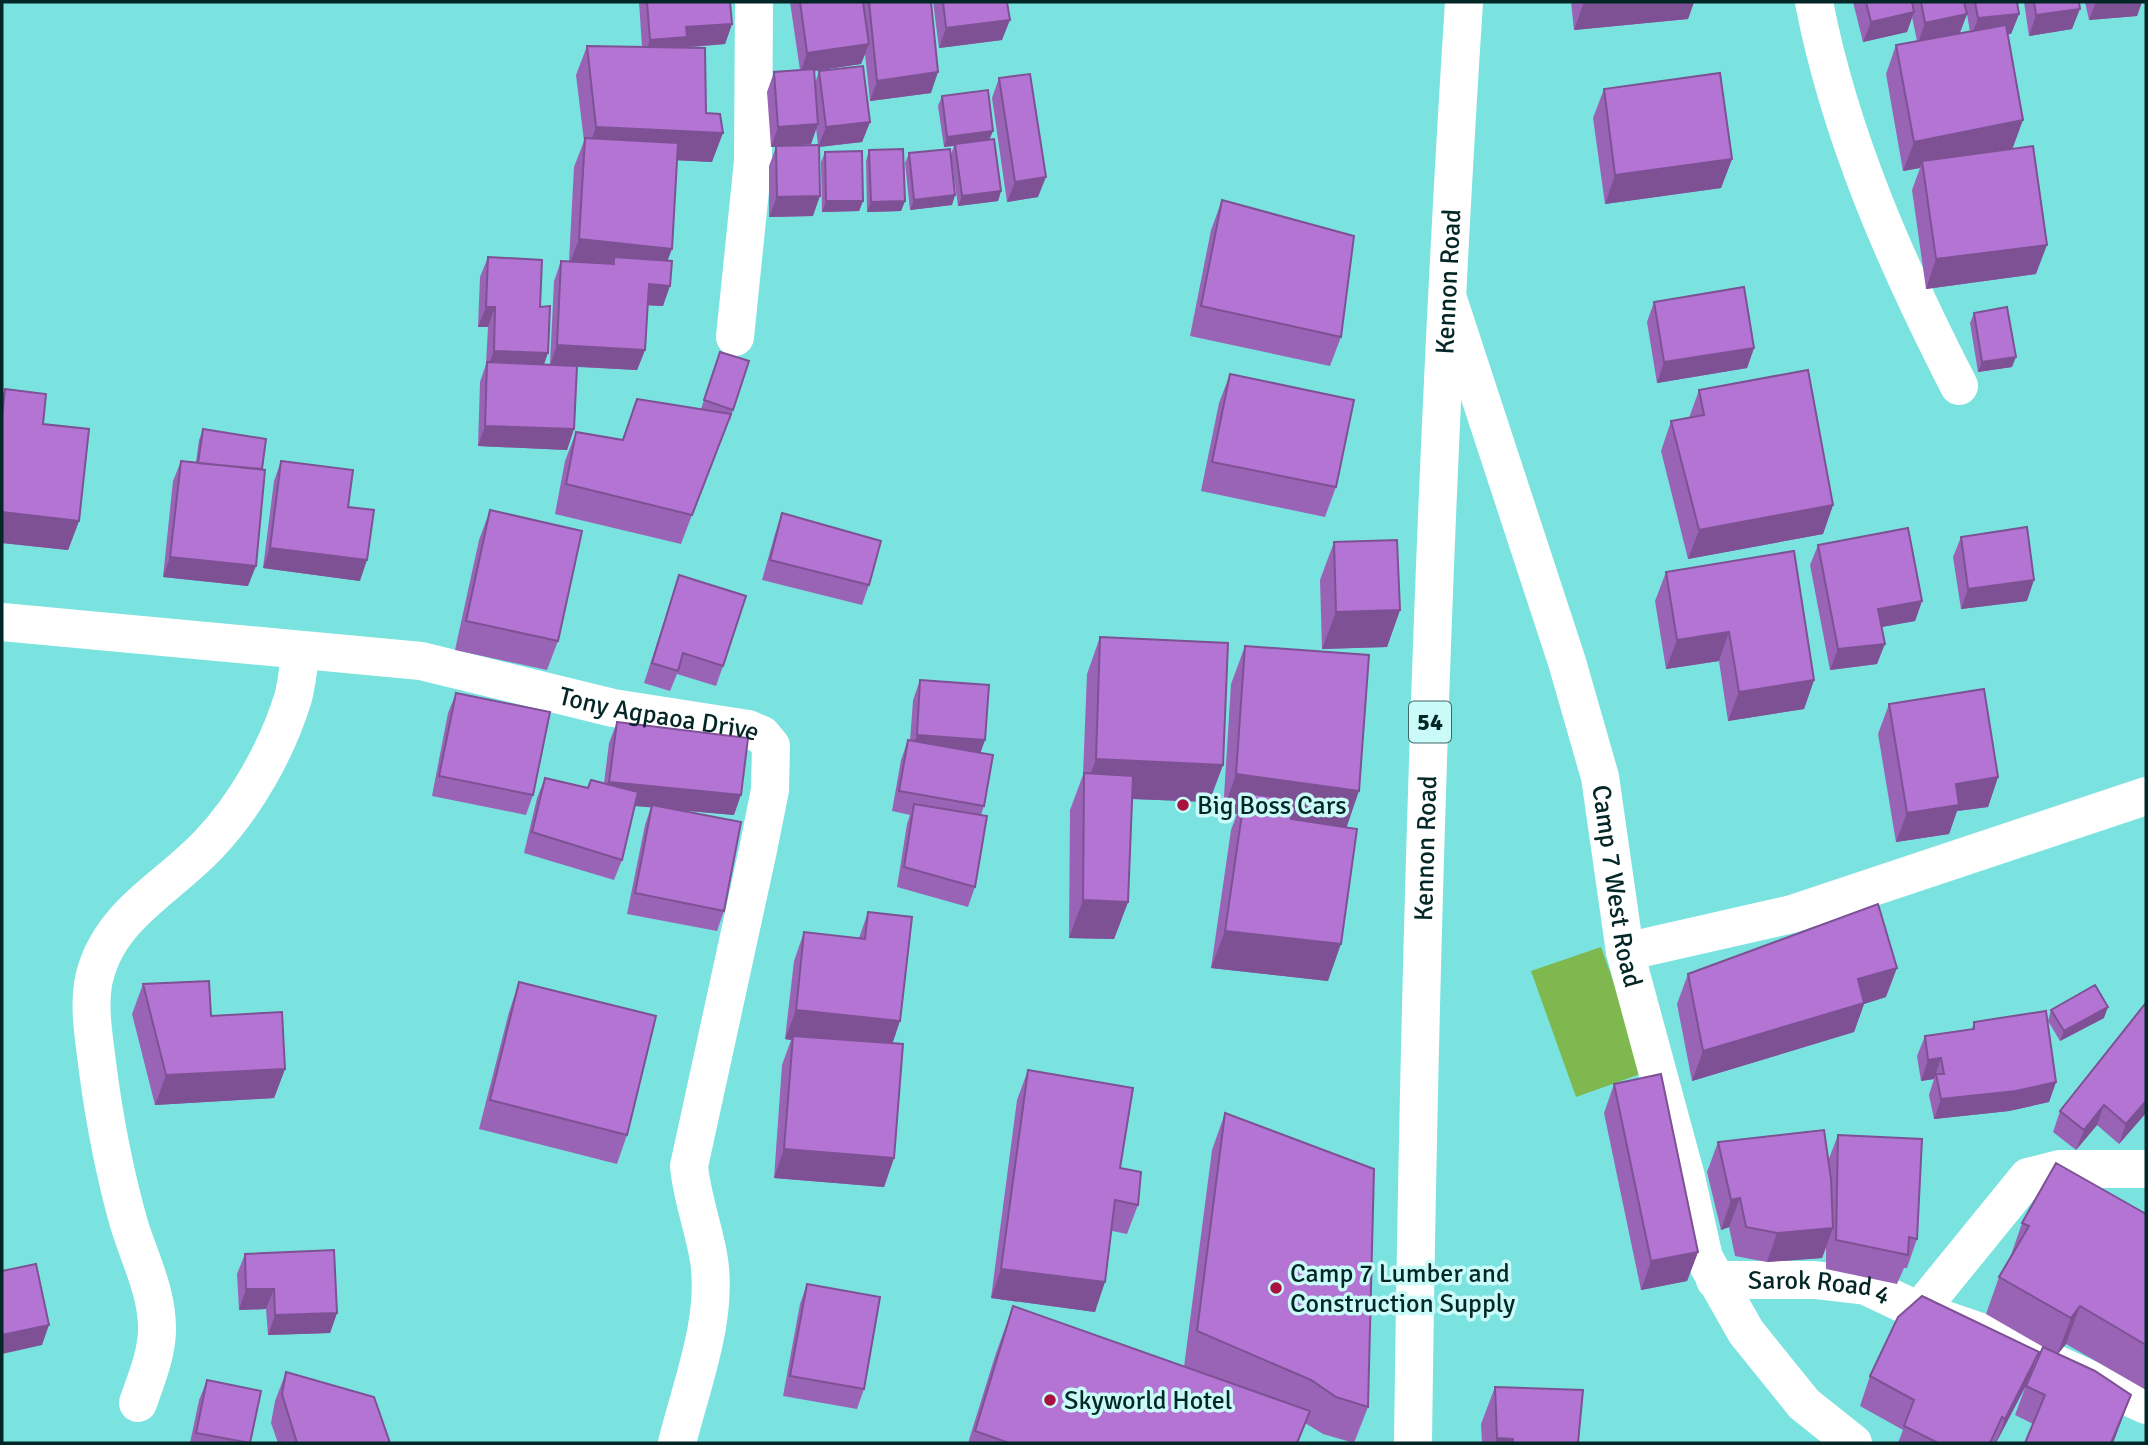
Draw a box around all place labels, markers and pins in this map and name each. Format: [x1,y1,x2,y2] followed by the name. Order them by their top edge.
[1197,790,1347,822] place label: Big Boss Cars
[1175,797,1191,813] marker: Big Boss Cars
[1290,1258,1515,1320] place label: Camp 7 Lumber and Construction Supply
[1268,1280,1284,1296] marker: Camp 7 Lumber and Construction Supply
[1064,1385,1232,1417] place label: Skyworld Hotel
[1042,1392,1058,1408] marker: Skyworld Hotel

